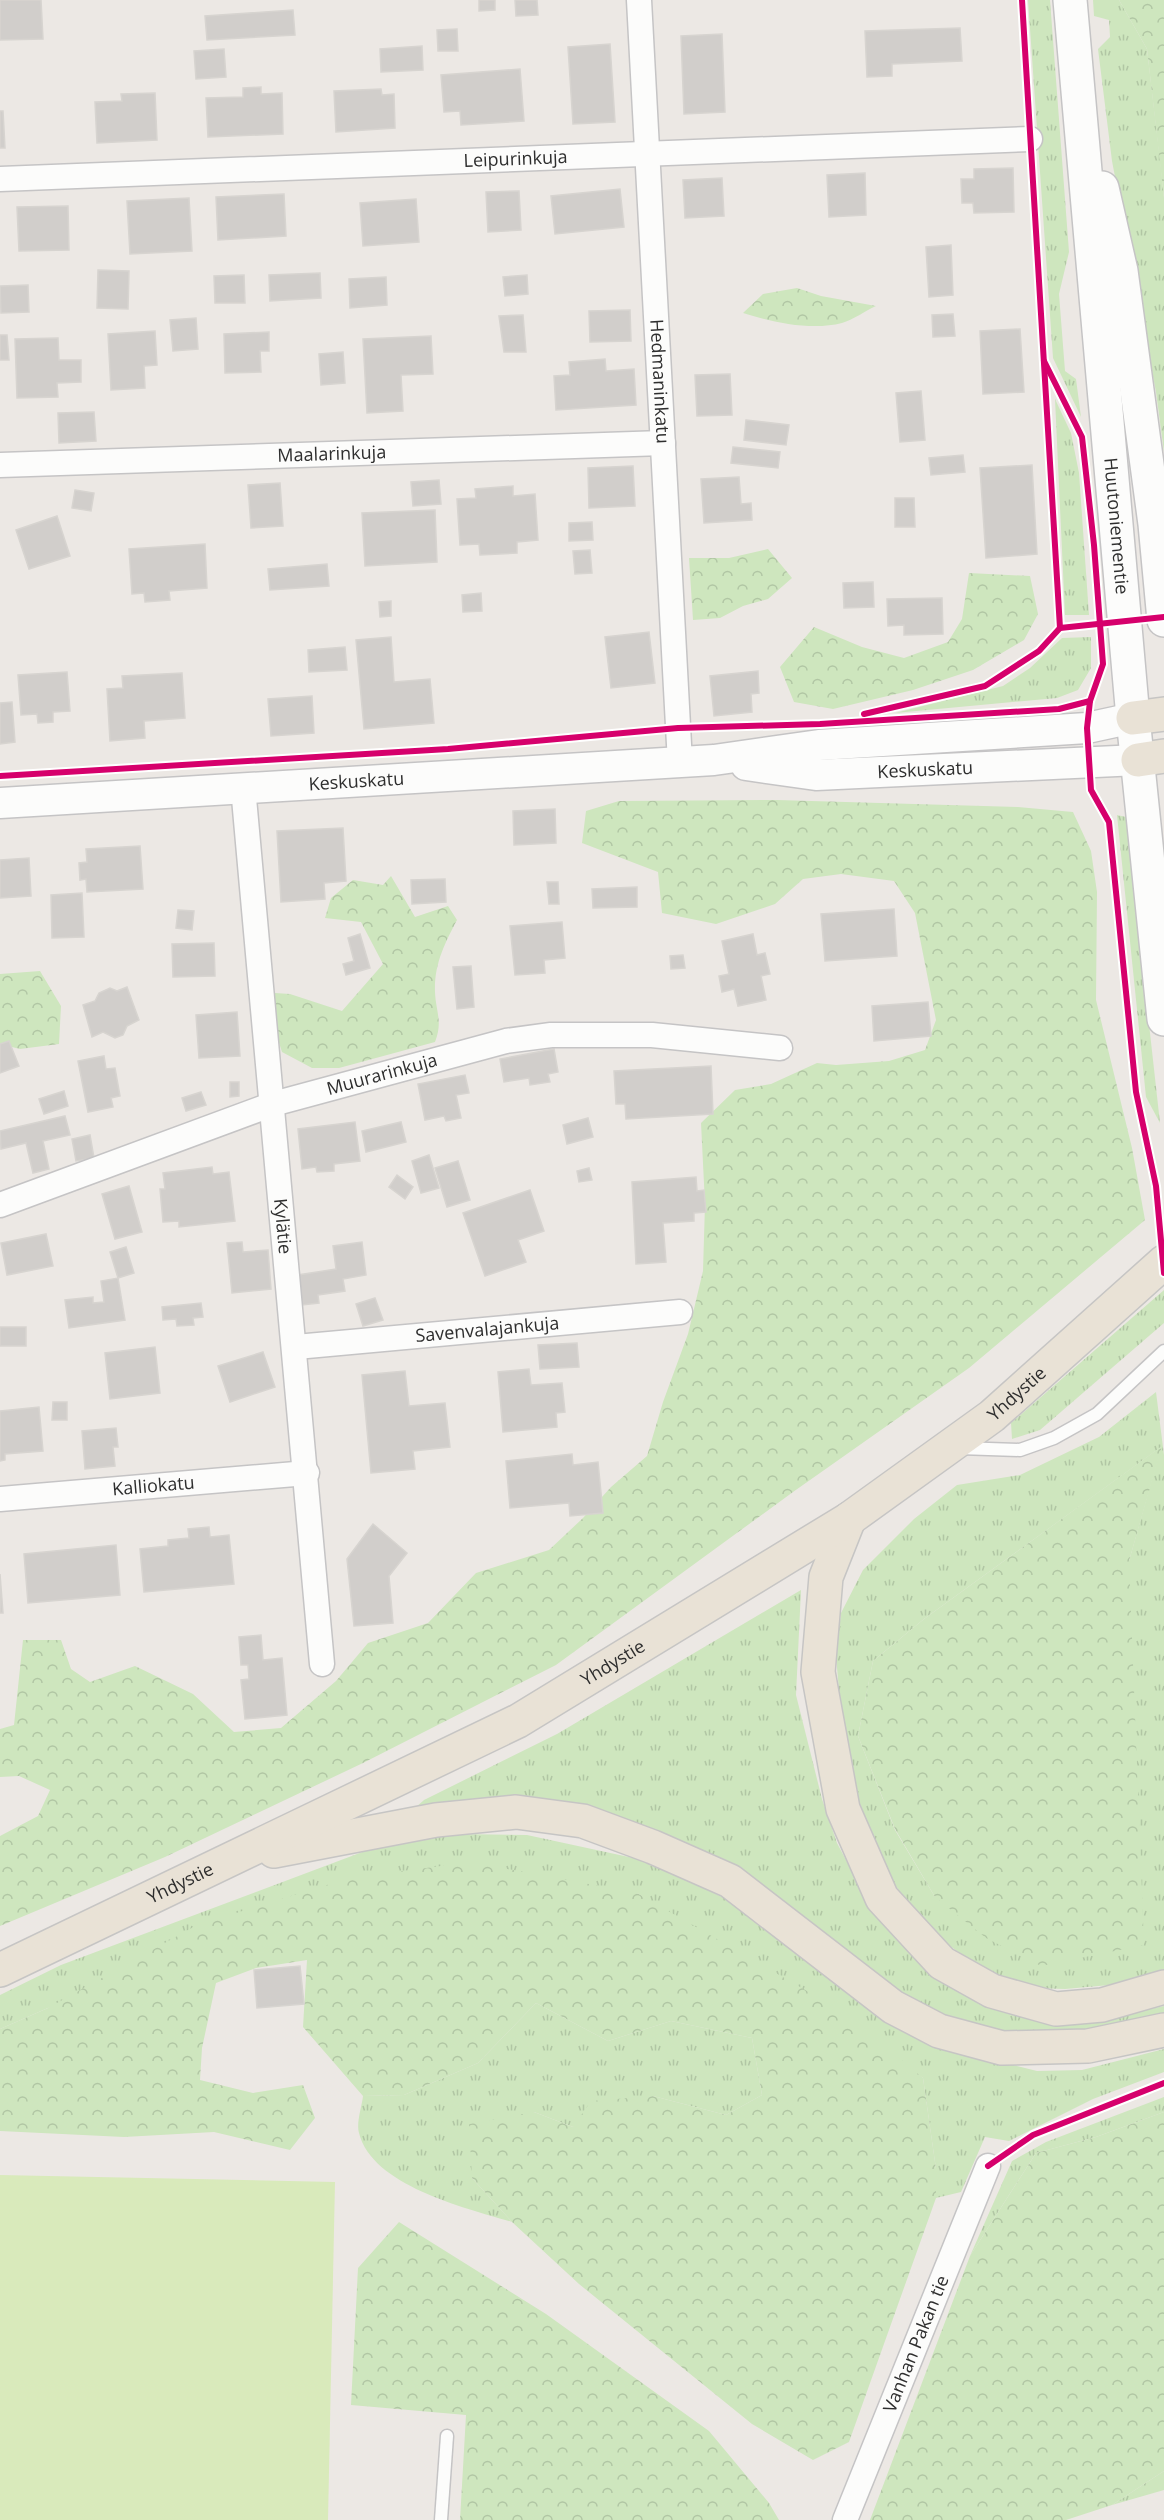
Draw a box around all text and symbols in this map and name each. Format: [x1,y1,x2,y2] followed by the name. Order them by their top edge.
[463,144,568,172] street label: Leipurinkuja
[645,318,676,444] street label: Hedmaninkatu
[277,439,387,467] street label: Maalarinkuja
[1099,456,1135,595] street label: Huutoniementie
[877,755,974,783] street label: Keskuskatu
[308,766,405,795] street label: Keskuskatu
[324,1047,440,1100] street label: Muurarinkuja
[269,1197,298,1255] street label: Kylätie
[414,1310,560,1347] street label: Savenvalajankuja
[982,1361,1051,1426] street label: Yhdystie
[111,1470,195,1500] street label: Kalliokatu
[576,1633,649,1691] street label: Yhdystie
[143,1856,217,1909] street label: Yhdystie
[877,2271,954,2416] street label: Vanhan Pakan tie

